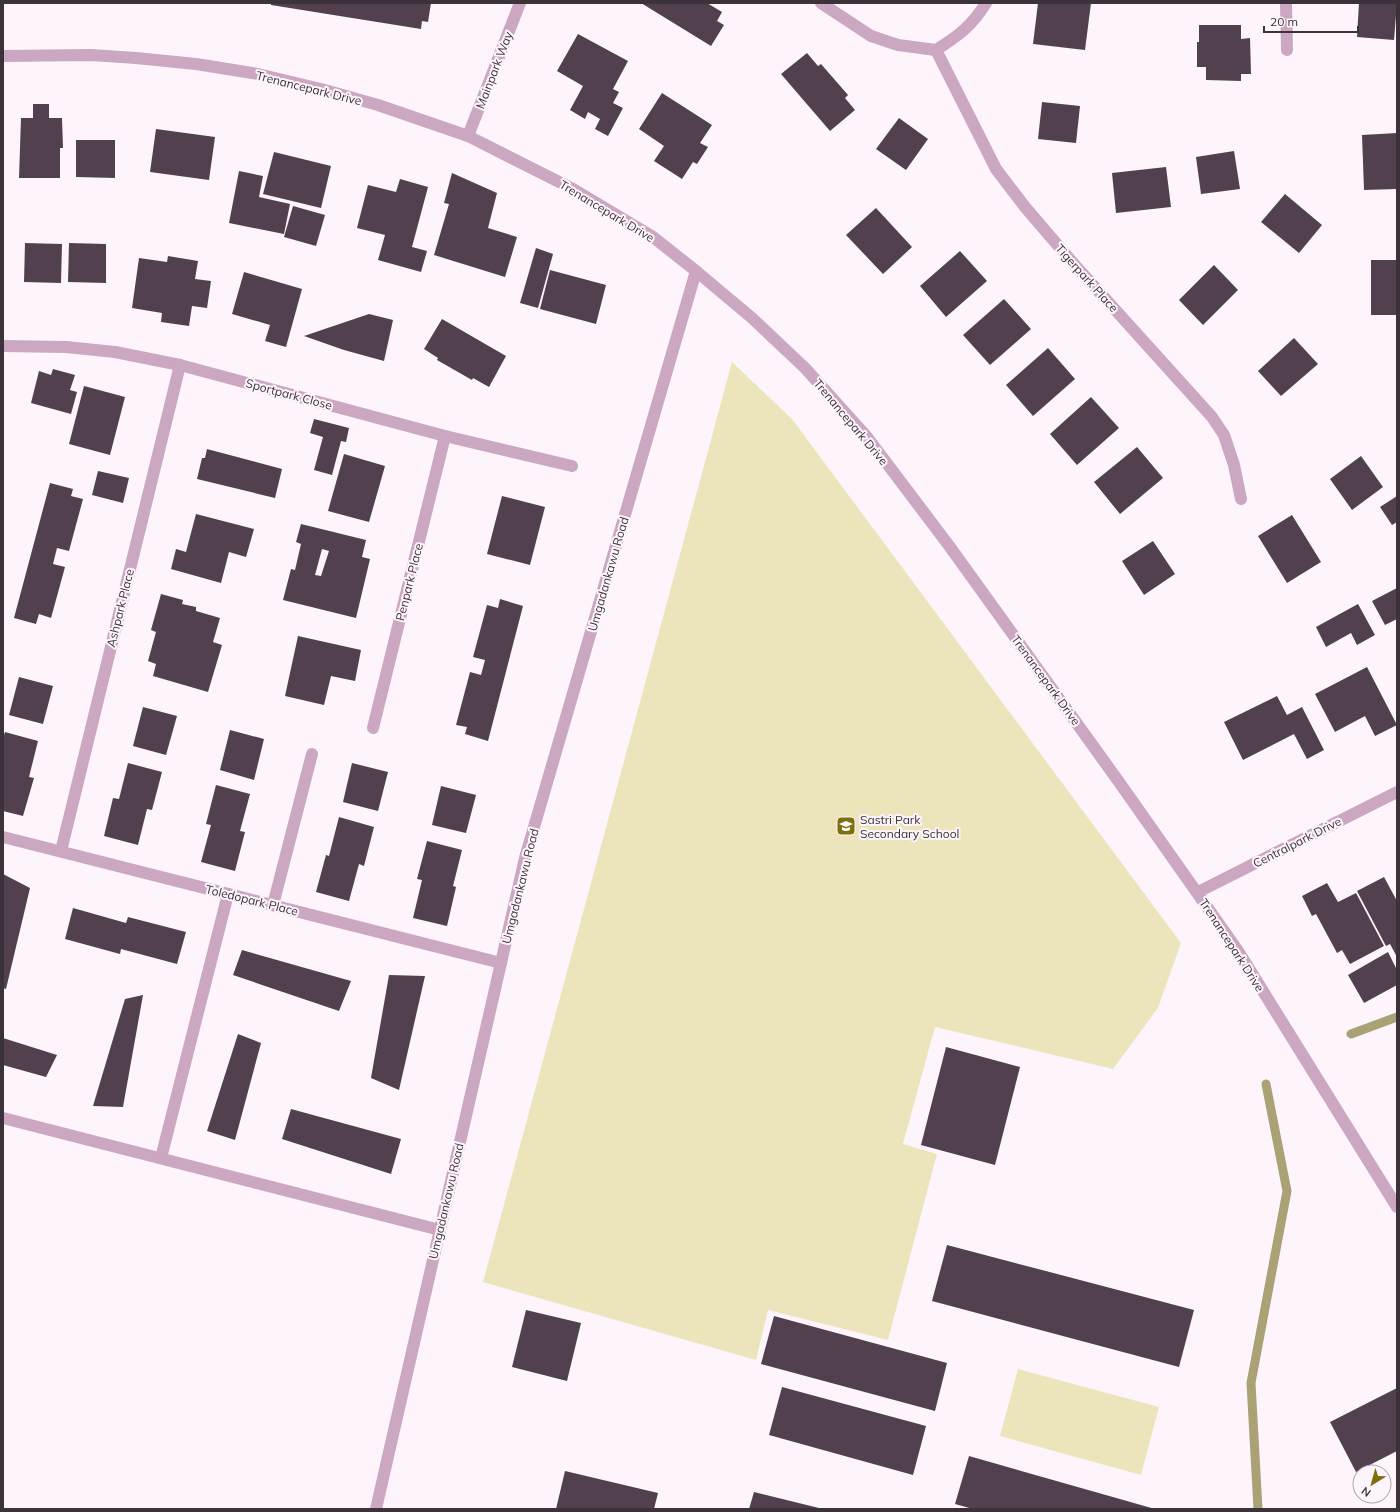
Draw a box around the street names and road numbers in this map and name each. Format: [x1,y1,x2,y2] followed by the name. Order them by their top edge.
[472,29,516,111] street label: Mainpark Way
[255,68,363,108] street label: Trenancepark Drive
[557,177,657,245] street label: Trenancepark Drive
[1052,241,1122,315] street label: Tigerpark Place
[244,375,334,413] street label: Sportpark Close
[811,376,891,468] street label: Trenancepark Drive
[584,515,632,633] street label: Umgadankawu Road
[392,542,426,622] street label: Penpark Place
[103,567,137,649] street label: Ashpark Place
[1008,632,1084,728] street label: Trenancepark Drive
[1250,813,1344,871] street label: Centralpark Drive
[498,827,542,945] street label: Umgadankawu Road
[204,881,300,919] street label: Toledopark Place
[1196,896,1268,994] street label: Trenancepark Drive
[425,1142,467,1260] street label: Umgadankawu Road

